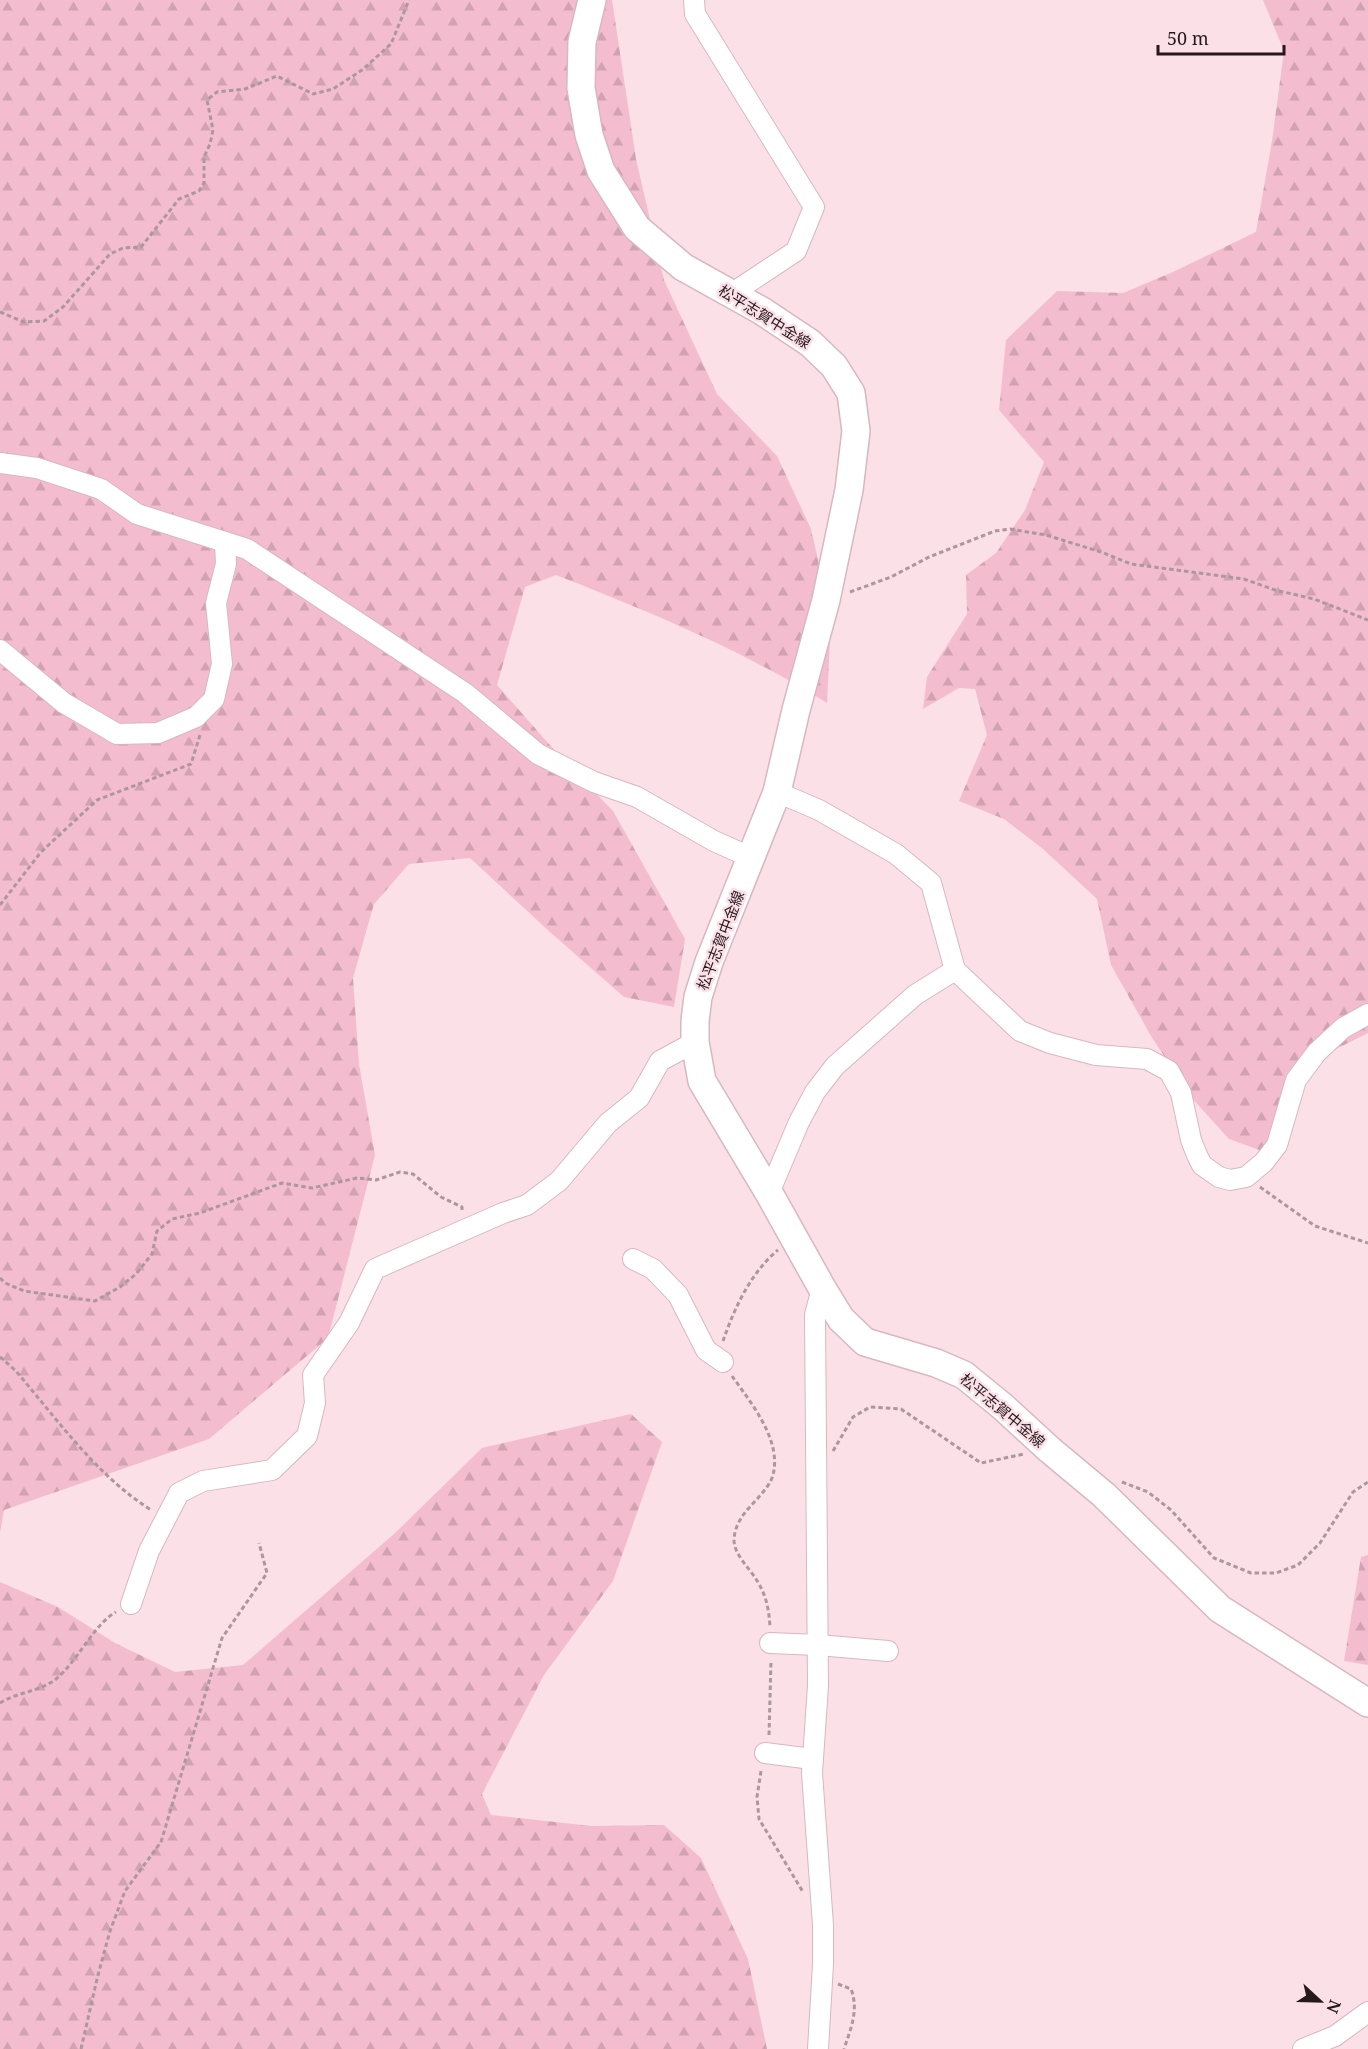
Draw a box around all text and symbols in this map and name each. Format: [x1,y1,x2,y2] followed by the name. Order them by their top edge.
[1158,18,1284,56] scale bar
[1167,26,1209,50] text: 50 m
[715,280,815,352] street label: 松平志賀中金線
[692,887,748,993] street label: 松平志賀中金線
[956,1369,1050,1451] street label: 松平志賀中金線
[1290,1971,1350,2031] north arrow
[1321,1997,1346,2017] text: N

